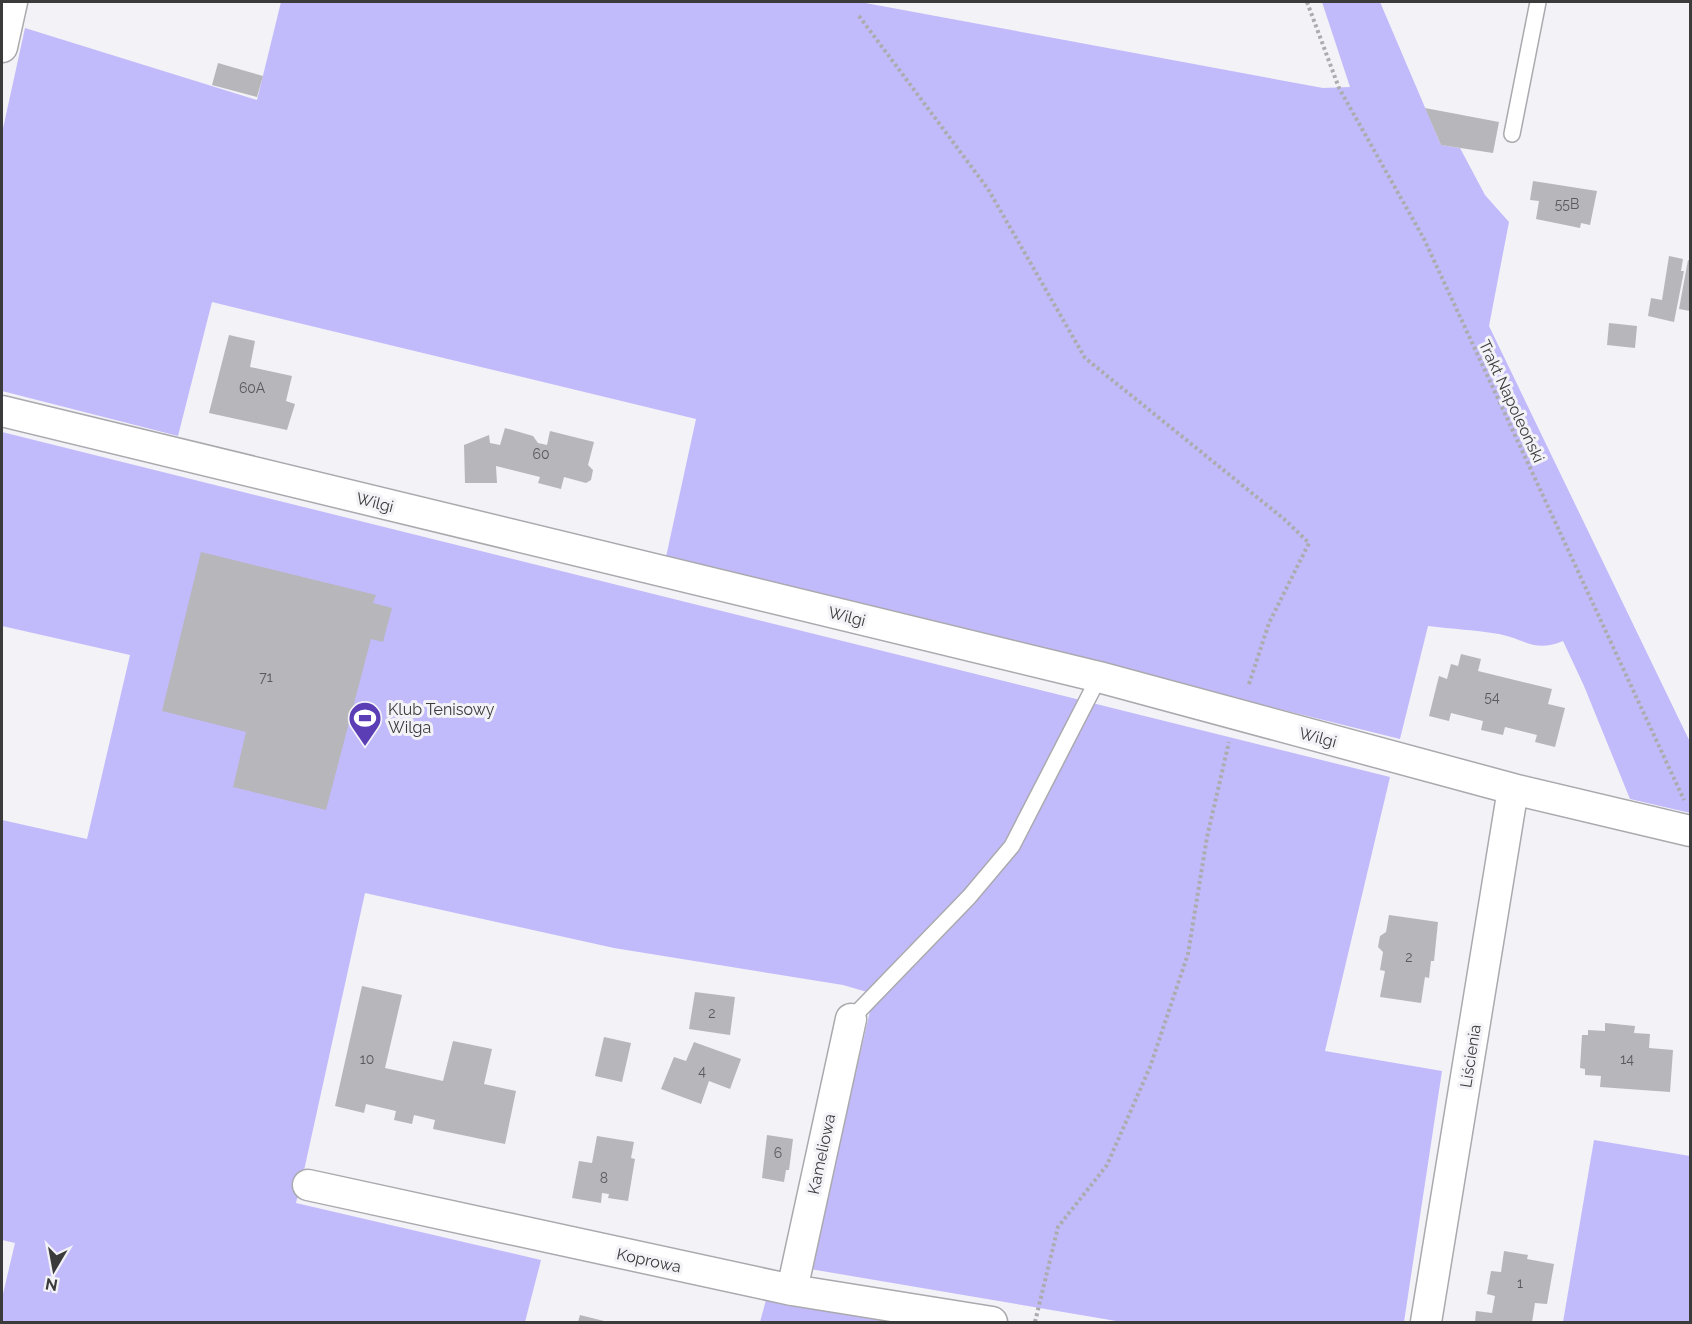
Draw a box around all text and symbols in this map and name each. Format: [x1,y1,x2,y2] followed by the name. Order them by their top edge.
[1555,196,1579,212] house number: 55B
[1475,337,1548,466] street label: Trakt Napoleoński
[239,380,266,396] house number: 60A
[532,446,550,462] house number: 60
[354,489,396,516] street label: Wilgi
[826,603,868,630] street label: Wilgi
[259,669,273,685] house number: 71
[1484,689,1500,705] house number: 54
[347,700,383,747] sports icon: Klub Tenisowy Wilga
[388,700,495,737] place label: Klub Tenisowy Wilga
[1297,723,1339,752] street label: Wilgi
[1405,949,1413,965] house number: 2
[708,1005,716,1021] house number: 2
[1456,1023,1485,1089] street label: Liścienia
[360,1051,374,1067] house number: 10
[1620,1051,1634,1067] house number: 14
[698,1063,706,1079] house number: 4
[804,1112,839,1196] street label: Kameliowa
[774,1145,782,1161] house number: 6
[600,1170,608,1186] house number: 8
[24,1240,84,1300] north arrow
[615,1244,683,1277] street label: Koprowa
[44,1274,59,1295] text: N
[1517,1275,1523,1291] house number: 1

